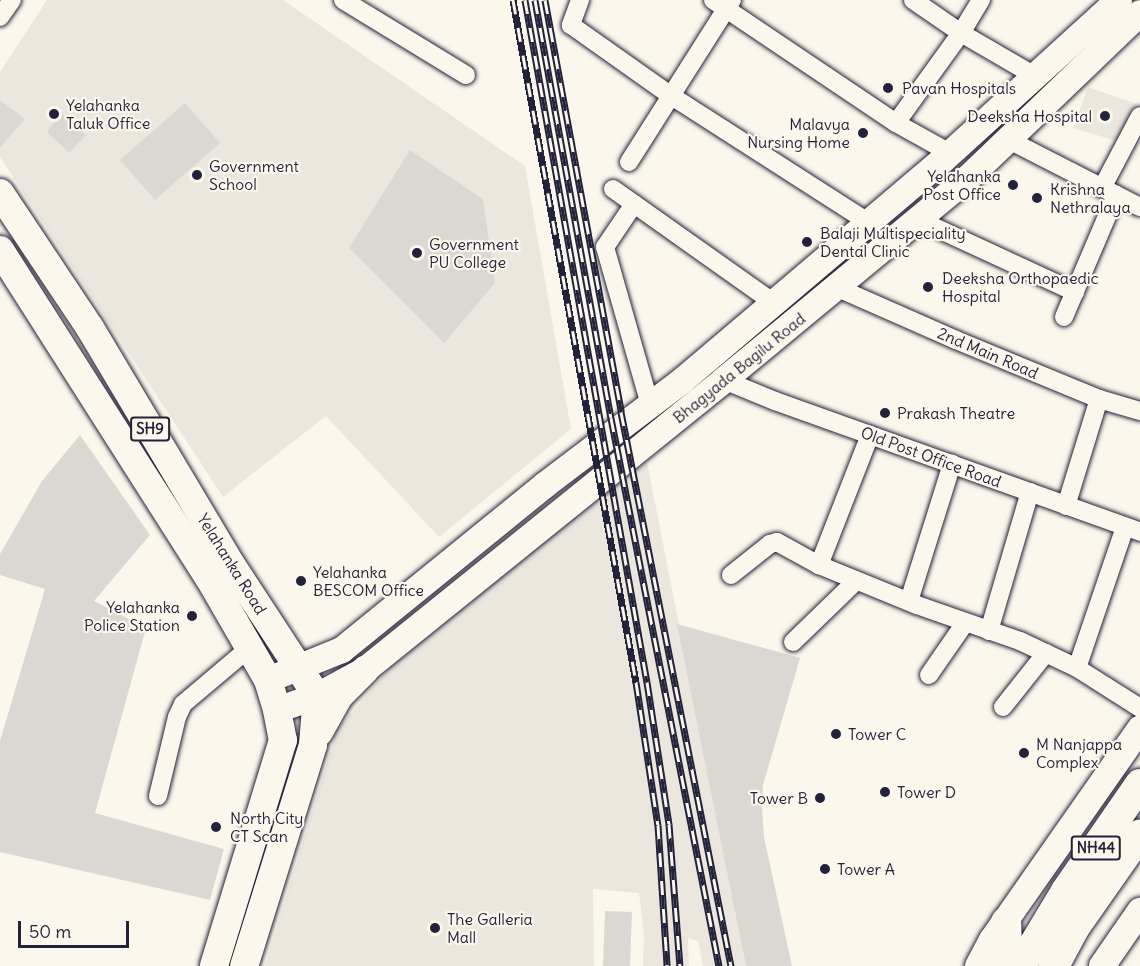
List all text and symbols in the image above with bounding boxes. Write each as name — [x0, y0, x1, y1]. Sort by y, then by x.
place label: Pavan Hospitals — [902, 78, 1016, 98]
marker: Pavan Hospitals — [879, 79, 897, 97]
place label: Yelahanka Taluk Office — [66, 95, 150, 133]
place label: Deeksha Hospital — [967, 106, 1092, 126]
marker: Yelahanka Taluk Office — [47, 107, 61, 121]
marker: Deeksha Hospital — [1096, 107, 1114, 125]
place label: Malavya Nursing Home — [747, 114, 850, 152]
marker: Malavya Nursing Home — [854, 124, 872, 142]
place label: Government School — [209, 156, 299, 194]
place label: Yelahanka Post Office — [923, 166, 1001, 204]
marker: Government School — [190, 168, 204, 182]
marker: Yelahanka Post Office — [1006, 178, 1020, 192]
place label: Krishna Nethralaya — [1050, 179, 1131, 217]
marker: Krishna Nethralaya — [1028, 189, 1046, 207]
place label: Balaji Multispeciality Dental Clinic — [820, 223, 966, 261]
marker: Balaji Multispeciality Dental Clinic — [798, 233, 816, 251]
place label: Government PU College — [429, 234, 519, 272]
marker: Government PU College — [410, 246, 424, 260]
place label: Deeksha Orthopaedic Hospital — [942, 268, 1099, 306]
marker: Deeksha Orthopaedic Hospital — [919, 278, 937, 296]
street label: Bhagyada Bagilu Road — [669, 309, 809, 427]
street label: 2nd Main Road — [935, 323, 1041, 383]
place label: Prakash Theatre — [897, 403, 1015, 423]
marker: Prakash Theatre — [878, 406, 892, 420]
road number: SH9 — [129, 417, 171, 441]
street label: Old Post Office Road — [858, 423, 1004, 491]
street label: Yelahanka Road — [193, 510, 271, 618]
place label: Yelahanka BESCOM Office — [313, 562, 424, 600]
marker: Yelahanka BESCOM Office — [294, 574, 308, 588]
place label: Yelahanka Police Station — [84, 597, 180, 635]
marker: Yelahanka Police Station — [185, 609, 199, 623]
place label: Tower C — [848, 724, 906, 744]
marker: Tower C — [829, 727, 843, 741]
place label: M Nanjappa Complex — [1036, 734, 1122, 772]
marker: M Nanjappa Complex — [1017, 746, 1031, 760]
place label: Tower D — [897, 782, 956, 802]
marker: Tower D — [878, 785, 892, 799]
place label: Tower B — [750, 788, 808, 808]
marker: Tower B — [813, 791, 827, 805]
place label: North City CT Scan — [230, 808, 303, 846]
marker: North City CT Scan — [207, 818, 225, 836]
road number: NH44 — [1070, 836, 1122, 860]
place label: Tower A — [837, 859, 895, 879]
marker: Tower A — [818, 862, 832, 876]
scale bar — [21, 909, 132, 947]
place label: The Galleria Mall — [447, 909, 533, 947]
text: 50 m — [29, 920, 71, 943]
marker: The Galleria Mall — [428, 921, 442, 935]

